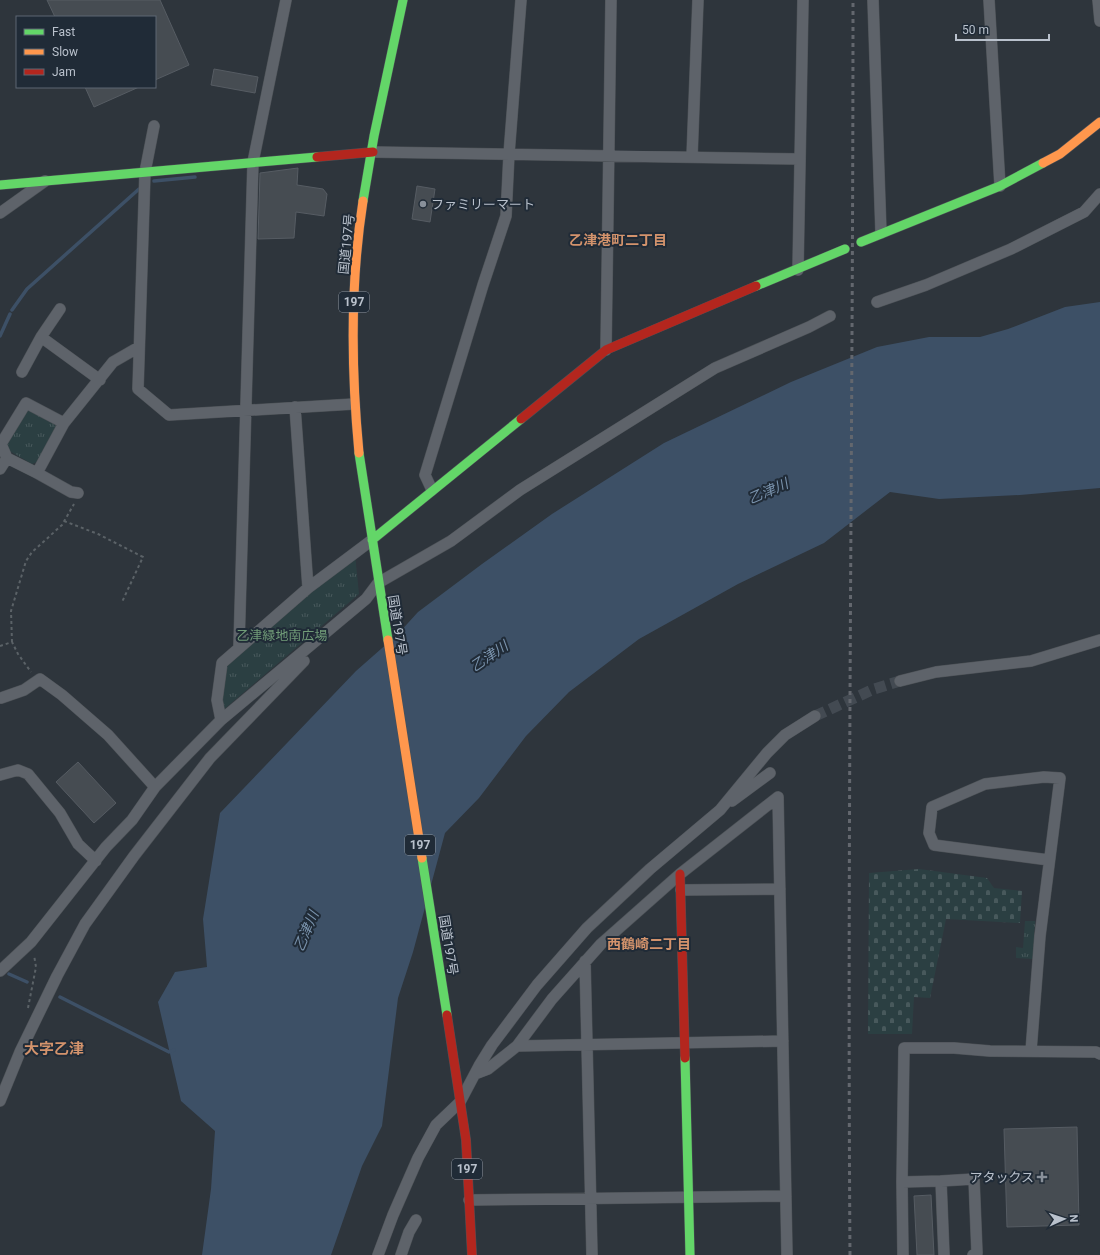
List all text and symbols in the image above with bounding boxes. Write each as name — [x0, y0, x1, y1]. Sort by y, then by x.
legend — [16, 16, 156, 88]
scale bar — [956, 16, 1049, 42]
text: 50 m — [962, 23, 989, 37]
text: Fast — [52, 25, 75, 39]
text: Slow — [52, 45, 78, 59]
text: Jam — [52, 65, 76, 79]
place label: ファミリーマート — [431, 197, 535, 212]
marker: ファミリーマート — [418, 199, 428, 209]
street label: 国道197号 — [336, 213, 357, 275]
district label: 乙津港町二丁目 — [569, 232, 667, 248]
road number: 197 — [339, 292, 369, 312]
water label: 乙津川 — [746, 474, 792, 507]
street label: 国道197号 — [385, 594, 410, 656]
park label: 乙津緑地南広場 — [236, 628, 328, 643]
water label: 乙津川 — [467, 637, 513, 674]
road number: 197 — [405, 835, 435, 855]
water label: 乙津川 — [290, 907, 322, 953]
street label: 国道197号 — [436, 914, 461, 976]
district label: 西鶴崎二丁目 — [607, 936, 691, 952]
district label: 大字乙津 — [24, 1040, 84, 1058]
road number: 197 — [452, 1159, 482, 1179]
place label: アタックス — [969, 1170, 1034, 1185]
marker: アタックス — [1037, 1172, 1047, 1182]
north arrow — [1044, 1199, 1084, 1239]
text: N — [1067, 1214, 1080, 1223]

